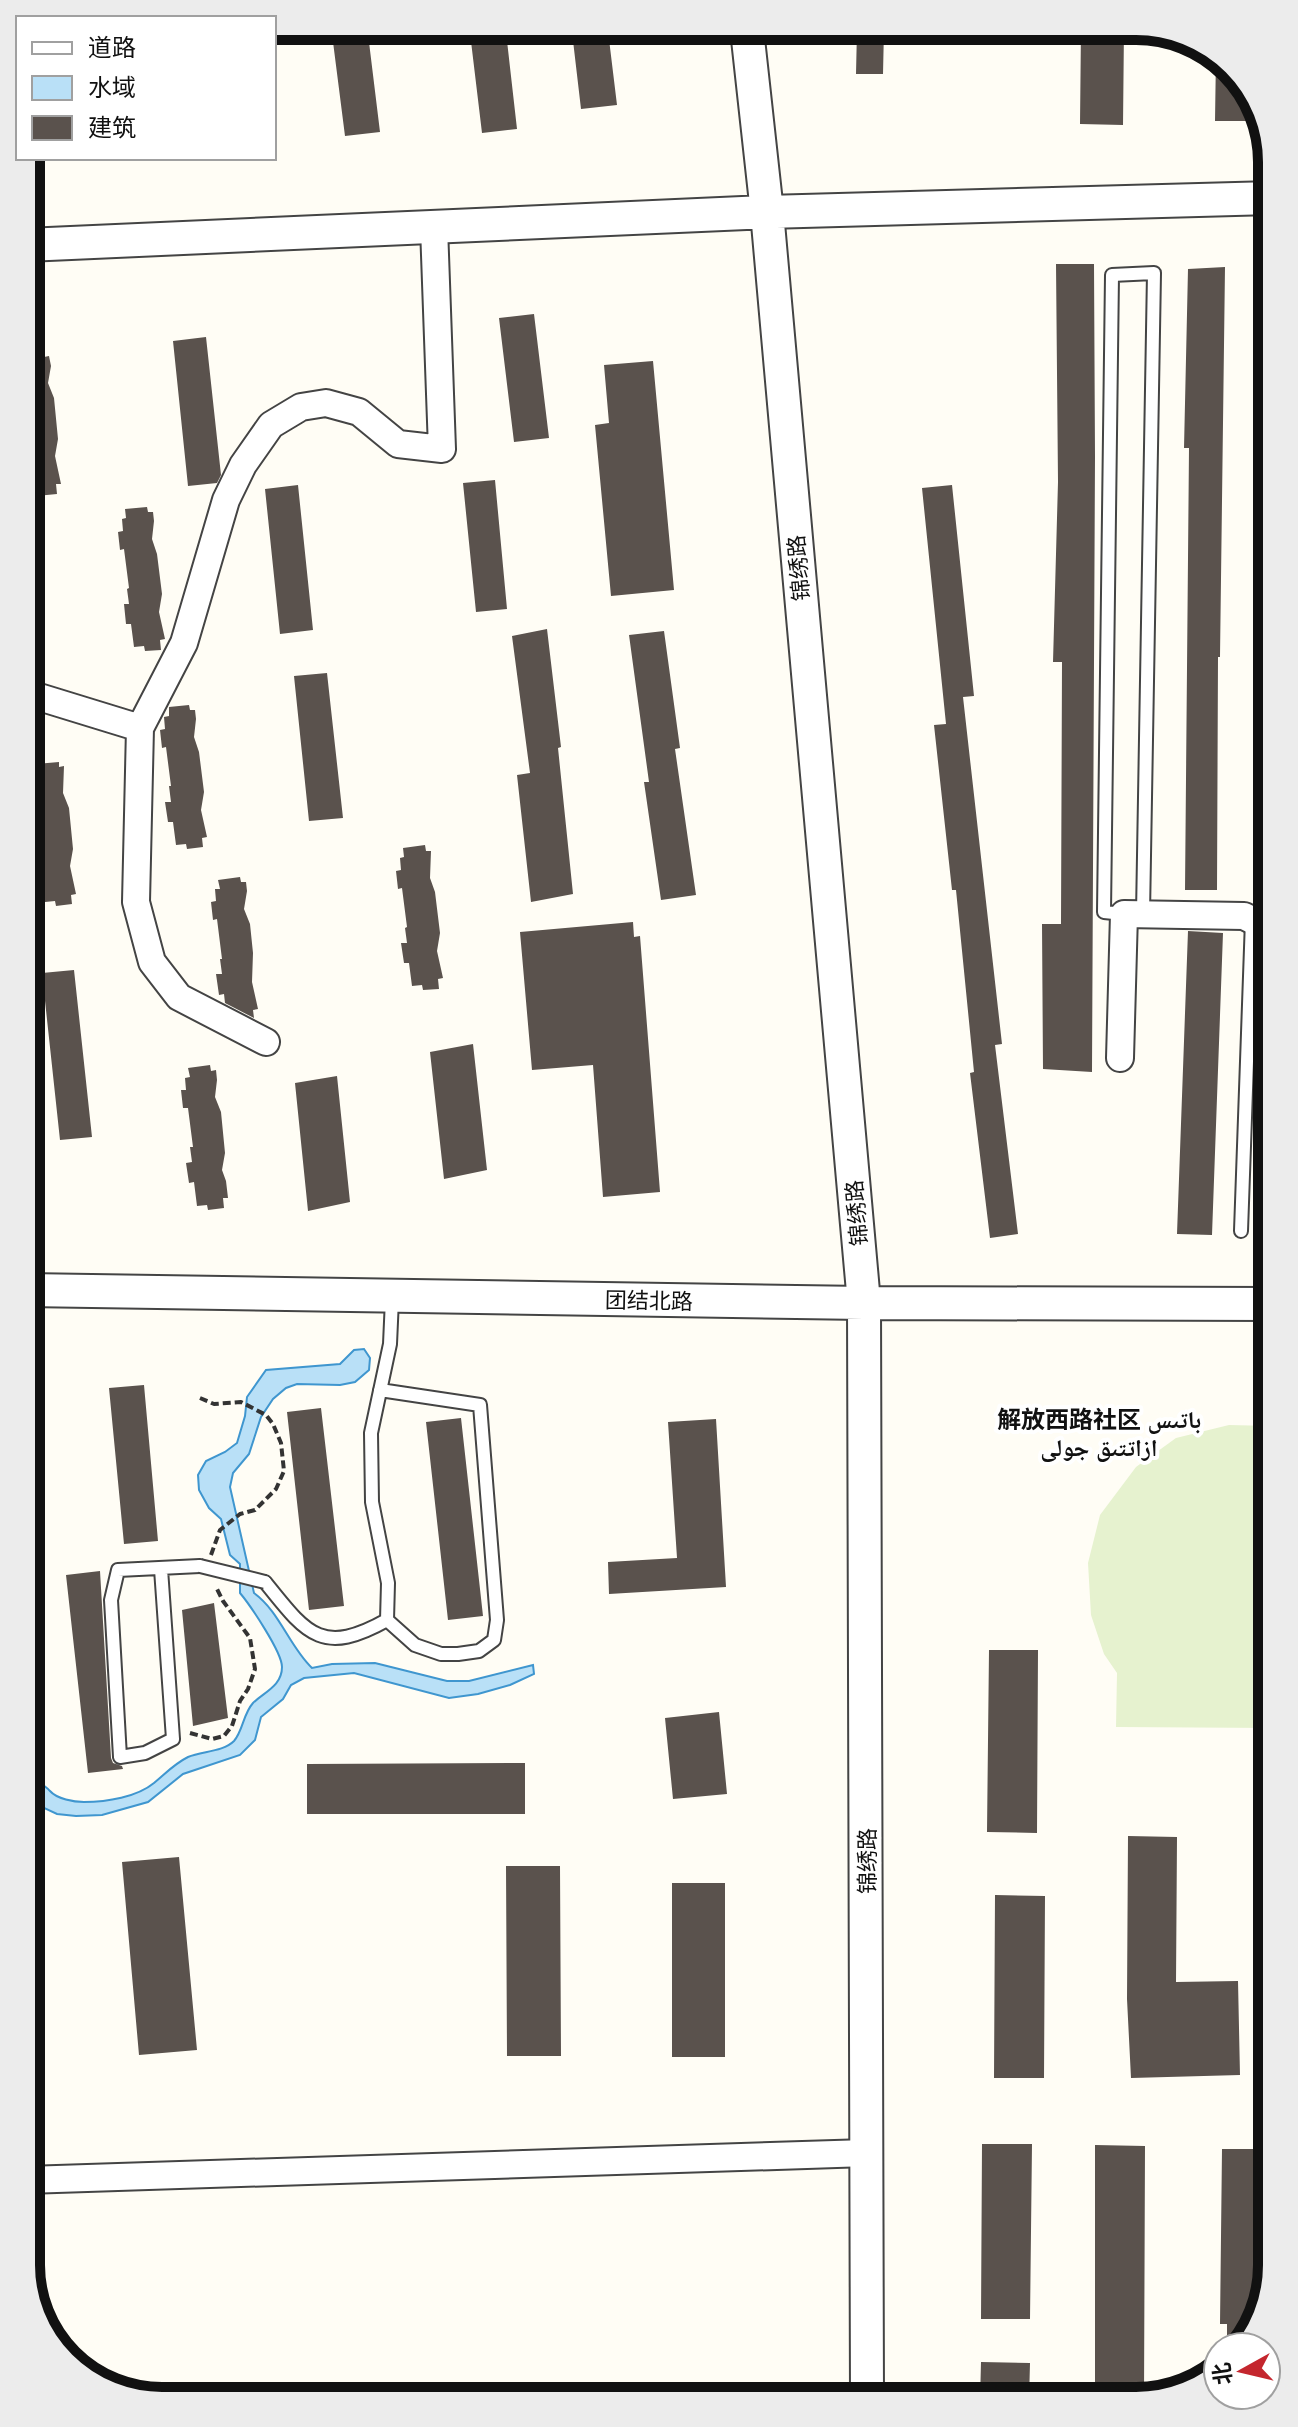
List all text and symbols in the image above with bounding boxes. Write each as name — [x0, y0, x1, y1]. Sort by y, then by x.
legend — [16, 16, 276, 160]
text: 道路 — [88, 31, 136, 63]
text: 水域 — [88, 71, 136, 103]
text: 建筑 — [88, 111, 136, 143]
street label: 锦绣路 — [781, 534, 815, 602]
street label: 锦绣路 — [839, 1179, 873, 1247]
street label: 团结北路 — [605, 1285, 693, 1315]
district label: 解放西路社区 باتىس ازاتتىق جولى — [997, 1403, 1201, 1463]
street label: 锦绣路 — [852, 1828, 881, 1894]
north arrow — [1202, 2331, 1282, 2411]
text: 北 — [1206, 2361, 1238, 2387]

